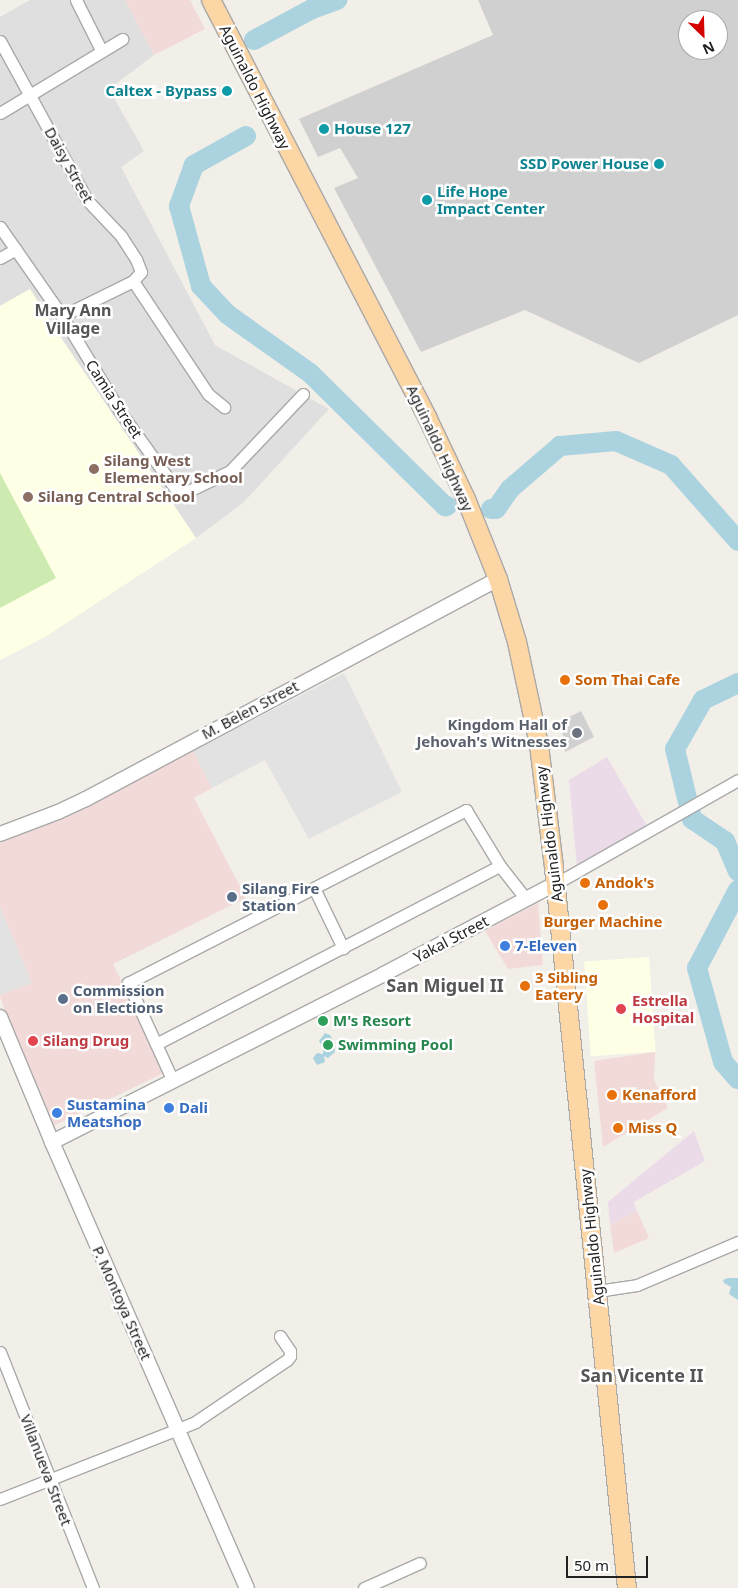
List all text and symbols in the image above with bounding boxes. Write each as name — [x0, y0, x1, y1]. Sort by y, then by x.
north arrow — [678, 10, 728, 60]
street label: Aguinaldo Highway — [216, 22, 294, 152]
text: N — [700, 37, 718, 59]
place label: Caltex - Bypass — [105, 82, 217, 100]
marker: Caltex - Bypass — [221, 85, 233, 97]
place label: House 127 — [334, 120, 411, 138]
marker: House 127 — [318, 123, 330, 135]
street label: Daisy Street — [41, 124, 97, 206]
place label: SSD Power House — [520, 155, 649, 173]
marker: SSD Power House — [653, 158, 665, 170]
place label: Life Hope Impact Center — [437, 182, 545, 217]
marker: Life Hope Impact Center — [421, 194, 433, 206]
district label: Mary Ann Village — [35, 300, 111, 338]
street label: Camia Street — [82, 356, 146, 442]
street label: Aguinaldo Highway — [403, 382, 477, 514]
place label: Silang West Elementary School — [104, 451, 243, 486]
marker: Silang West Elementary School — [88, 463, 100, 475]
place label: Silang Central School — [38, 488, 195, 506]
marker: Silang Central School — [22, 491, 34, 503]
place label: Som Thai Cafe — [575, 671, 680, 689]
marker: Som Thai Cafe — [559, 674, 571, 686]
street label: M. Belen Street — [198, 677, 302, 743]
place label: Kingdom Hall of Jehovah's Witnesses — [416, 715, 567, 750]
marker: Kingdom Hall of Jehovah's Witnesses — [571, 727, 583, 739]
street label: Aguinaldo Highway — [532, 765, 566, 903]
place label: Andok's — [595, 874, 654, 892]
marker: Andok's — [579, 877, 591, 889]
place label: Silang Fire Station — [242, 879, 319, 914]
marker: Silang Fire Station — [226, 891, 238, 903]
marker: Burger Machine — [597, 899, 609, 911]
street label: Yakal Street — [410, 912, 492, 966]
place label: Burger Machine — [543, 913, 663, 931]
place label: 7-Eleven — [515, 937, 577, 955]
marker: 7-Eleven — [499, 940, 511, 952]
place label: 3 Sibling Eatery — [535, 968, 598, 1003]
district label: San Miguel II — [386, 974, 504, 996]
marker: 3 Sibling Eatery — [519, 980, 531, 992]
place label: Commission on Elections — [73, 981, 164, 1016]
place label: Estrella Hospital — [632, 991, 694, 1026]
marker: Commission on Elections — [57, 993, 69, 1005]
marker: Estrella Hospital — [614, 1002, 628, 1016]
place label: M's Resort — [333, 1012, 411, 1030]
marker: M's Resort — [317, 1015, 329, 1027]
place label: Silang Drug — [43, 1032, 129, 1050]
marker: Silang Drug — [27, 1035, 39, 1047]
place label: Swimming Pool — [338, 1036, 453, 1054]
marker: Swimming Pool — [322, 1039, 334, 1051]
place label: Kenafford — [622, 1086, 696, 1104]
marker: Kenafford — [606, 1089, 618, 1101]
place label: Sustamina Meatshop — [67, 1095, 146, 1130]
place label: Dali — [179, 1099, 208, 1117]
marker: Dali — [163, 1102, 175, 1114]
marker: Sustamina Meatshop — [51, 1107, 63, 1119]
place label: Miss Q — [628, 1119, 677, 1137]
marker: Miss Q — [612, 1122, 624, 1134]
street label: Aguinaldo Highway — [576, 1168, 608, 1306]
street label: P. Montoya Street — [89, 1243, 155, 1363]
district label: San Vicente II — [580, 1364, 704, 1386]
street label: Villanueva Street — [17, 1412, 75, 1528]
scale bar — [568, 1546, 650, 1578]
text: 50 m — [574, 1555, 609, 1575]

